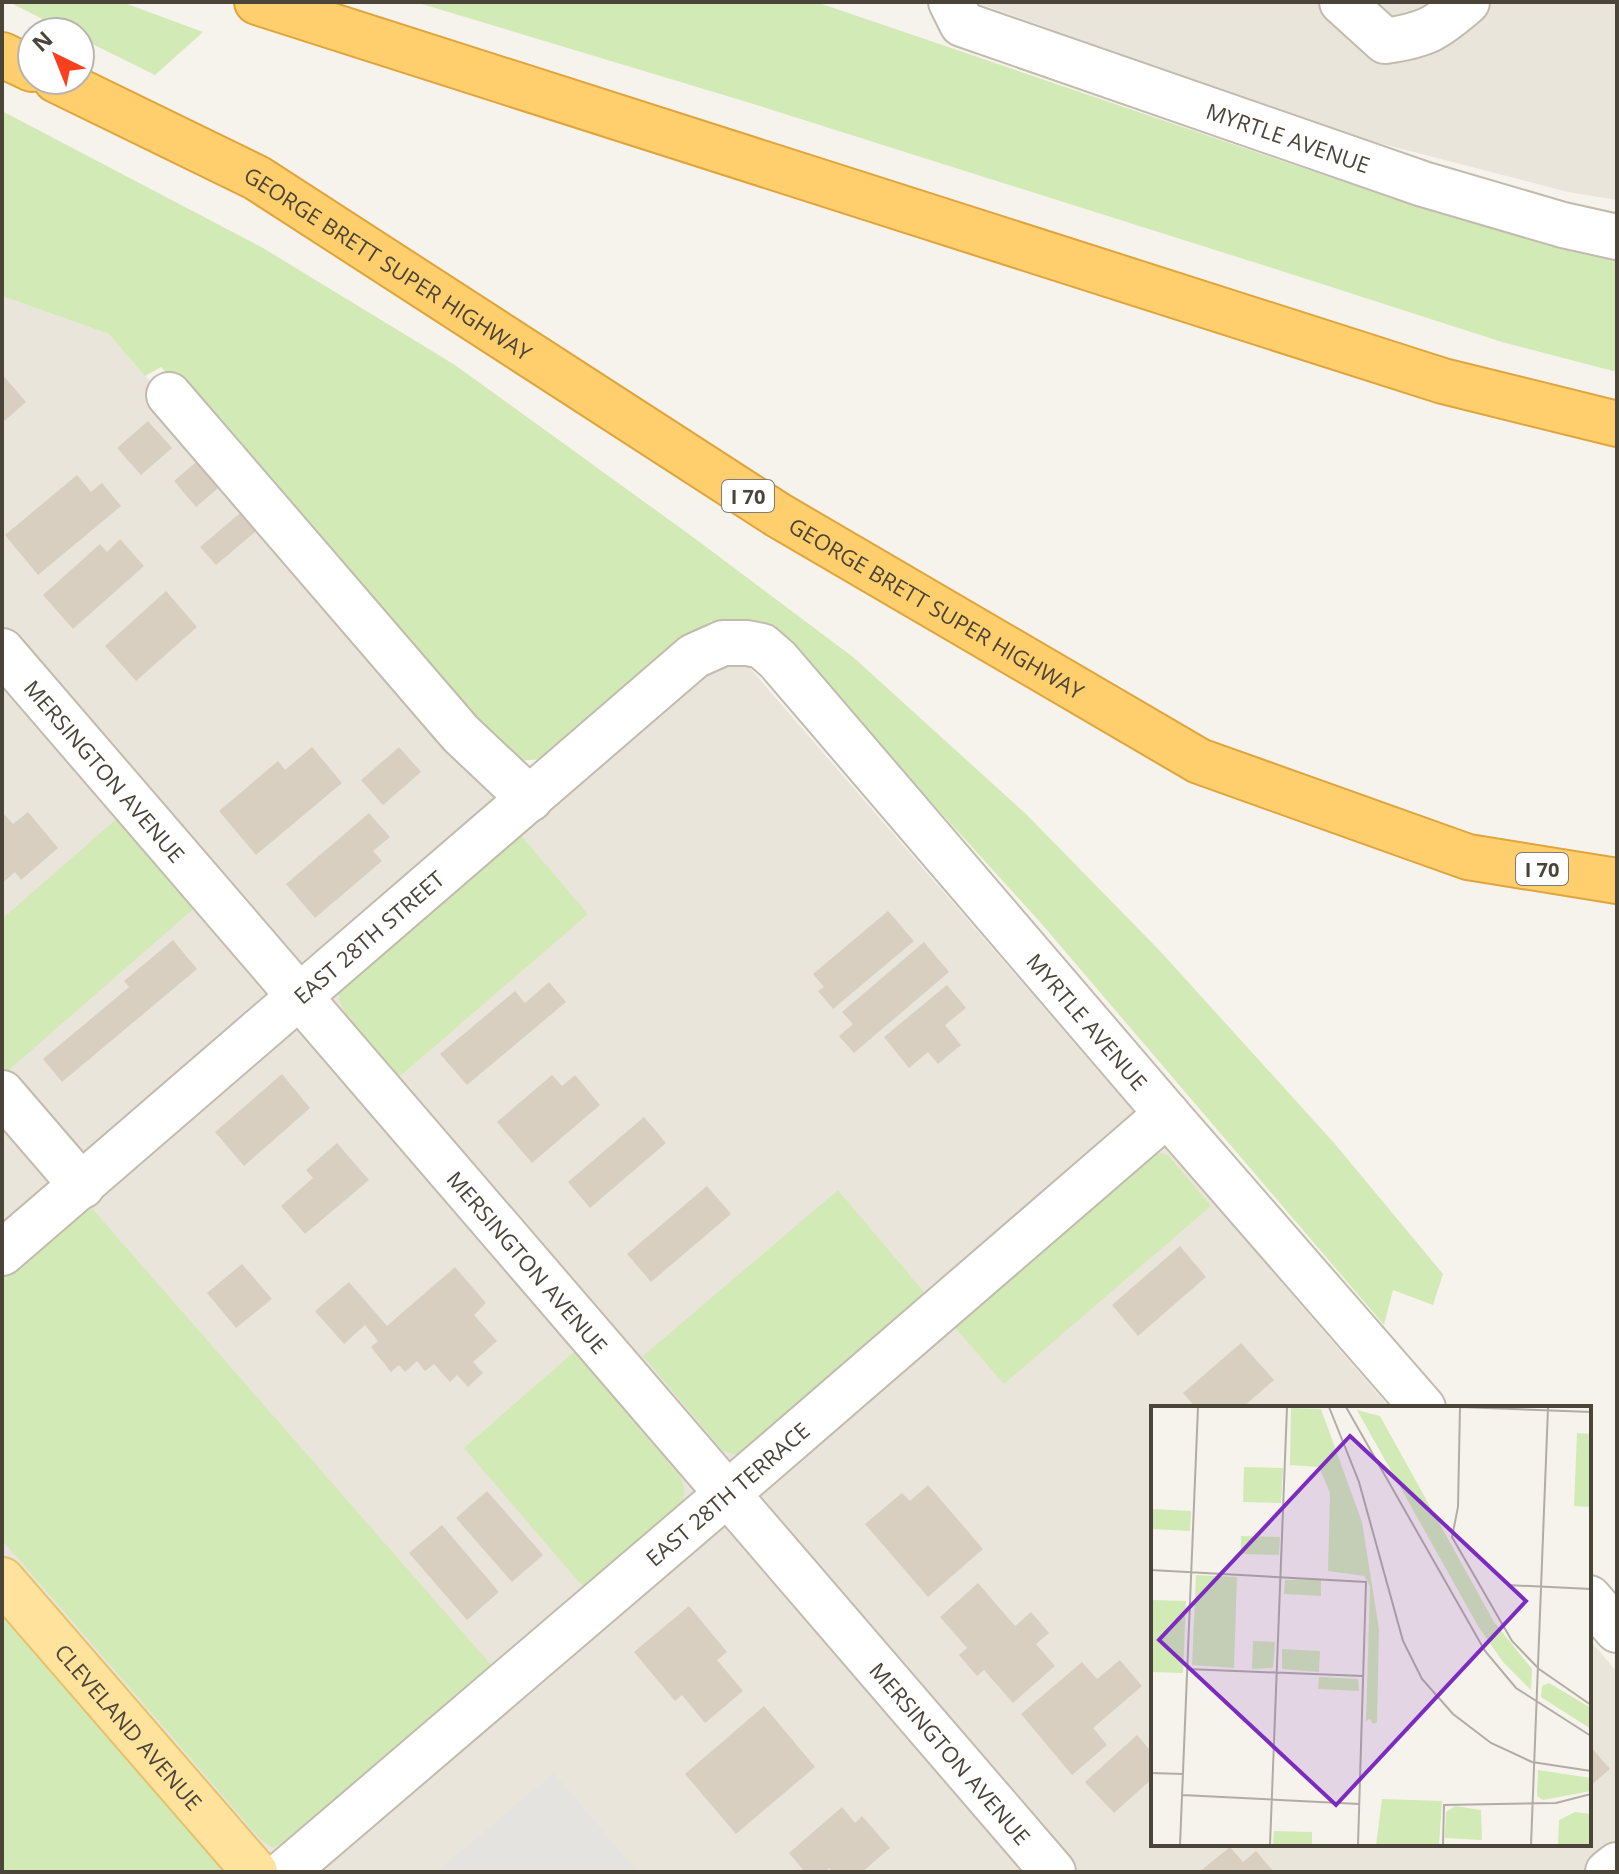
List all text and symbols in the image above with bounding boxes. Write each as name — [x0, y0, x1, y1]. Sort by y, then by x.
north arrow — [16, 16, 96, 96]
text: N — [25, 24, 58, 58]
street label: MYRTLE AVENUE — [1202, 95, 1374, 180]
street label: GEORGE BRETT SUPER HIGHWAY — [240, 159, 539, 367]
road number: I 70 — [722, 480, 774, 512]
street label: GEORGE BRETT SUPER HIGHWAY — [784, 510, 1090, 706]
street label: MERSINGTON AVENUE — [18, 673, 192, 868]
road number: I 70 — [1516, 853, 1568, 885]
street label: EAST 28TH STREET — [287, 864, 450, 1010]
street label: MYRTLE AVENUE — [1020, 946, 1155, 1096]
street label: MERSINGTON AVENUE — [441, 1164, 615, 1360]
inset map — [1151, 1406, 1591, 1846]
street label: EAST 28TH TERRACE — [639, 1415, 815, 1572]
street label: CLEVELAND AVENUE — [49, 1637, 209, 1816]
street label: MERSINGTON AVENUE — [863, 1655, 1038, 1851]

